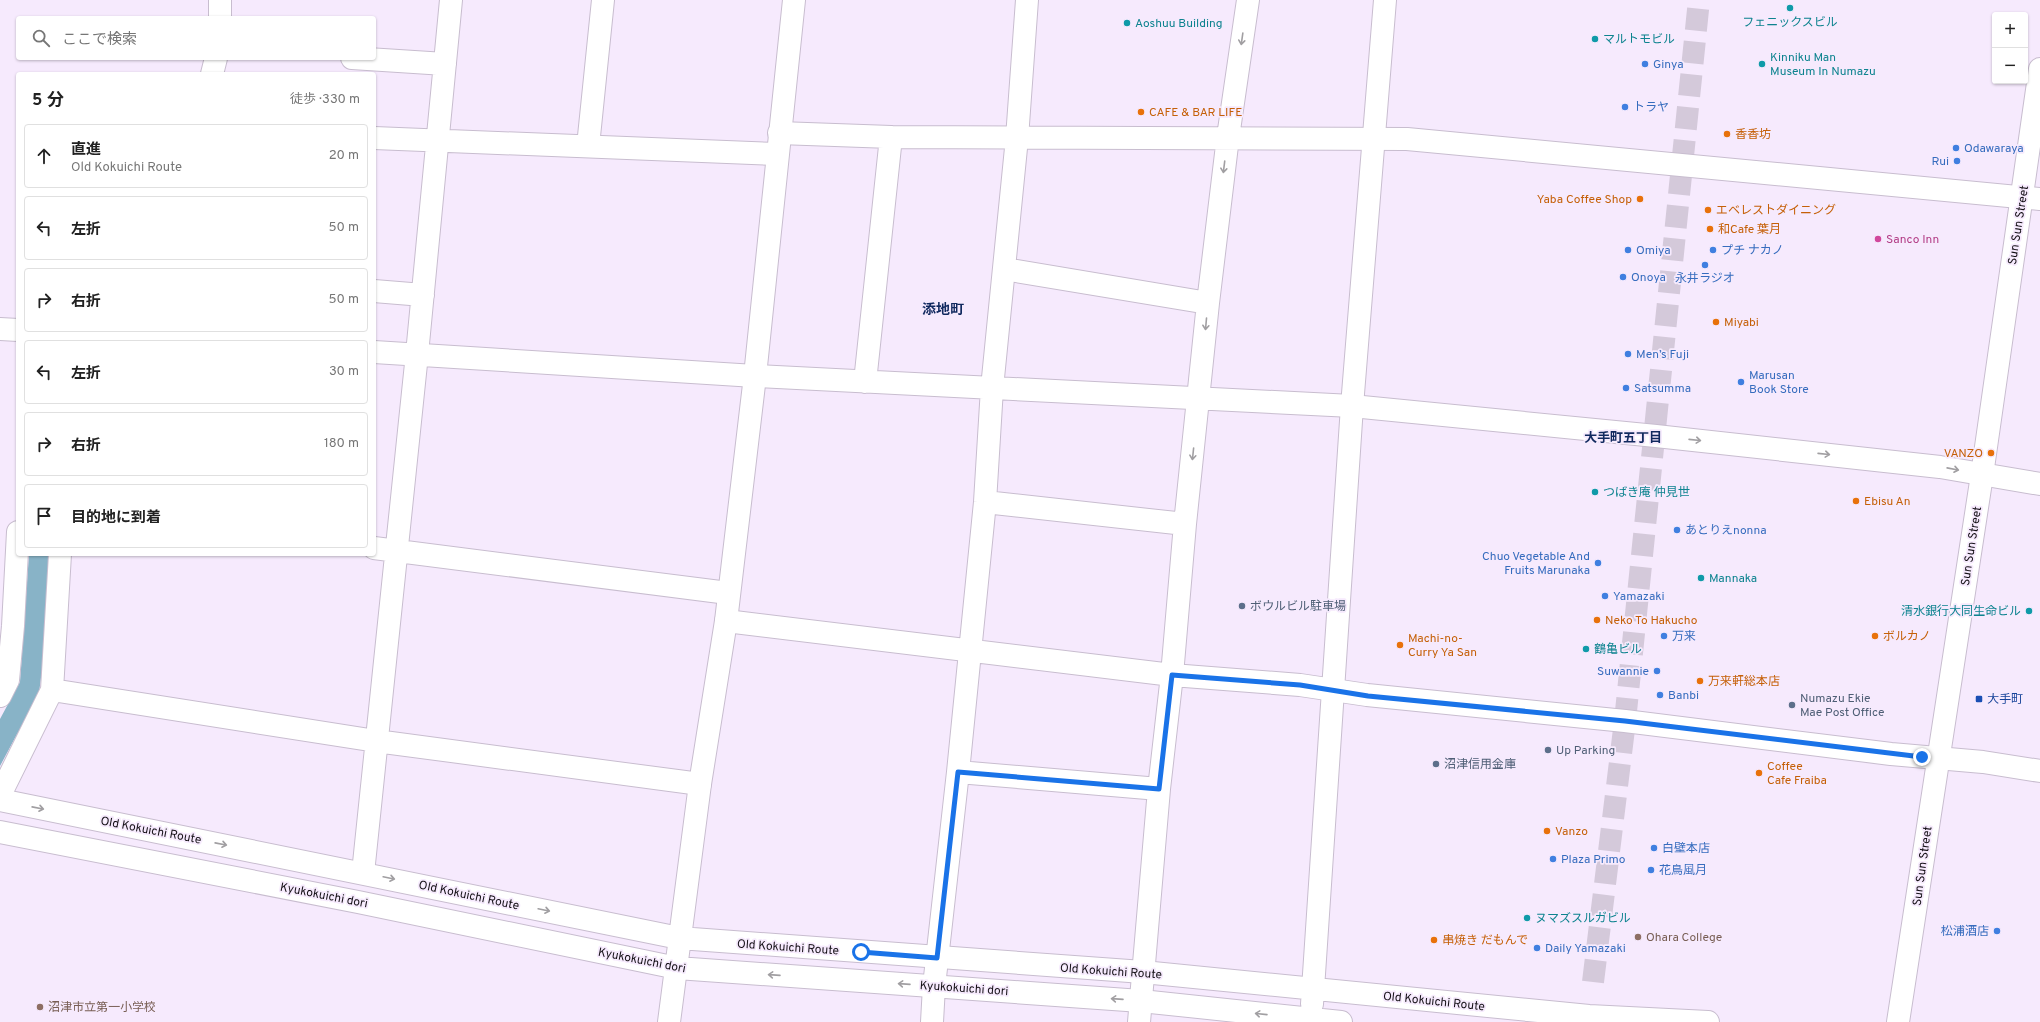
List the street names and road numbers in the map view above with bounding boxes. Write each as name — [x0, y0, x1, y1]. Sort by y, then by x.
street label: Sun Sun Street — [2005, 184, 2033, 266]
street label: Sun Sun Street — [1958, 505, 1986, 587]
street label: Old Kokuichi Route — [99, 813, 203, 849]
street label: Sun Sun Street — [1909, 825, 1936, 907]
street label: Old Kokuichi Route — [417, 878, 521, 914]
street label: Kyukokuichi dori — [279, 880, 369, 912]
street label: Old Kokuichi Route — [736, 936, 840, 960]
street label: Kyukokuichi dori — [597, 945, 687, 977]
street label: Old Kokuichi Route — [1059, 960, 1163, 984]
street label: Kyukokuichi dori — [919, 978, 1009, 1000]
street label: Old Kokuichi Route — [1382, 989, 1486, 1015]

